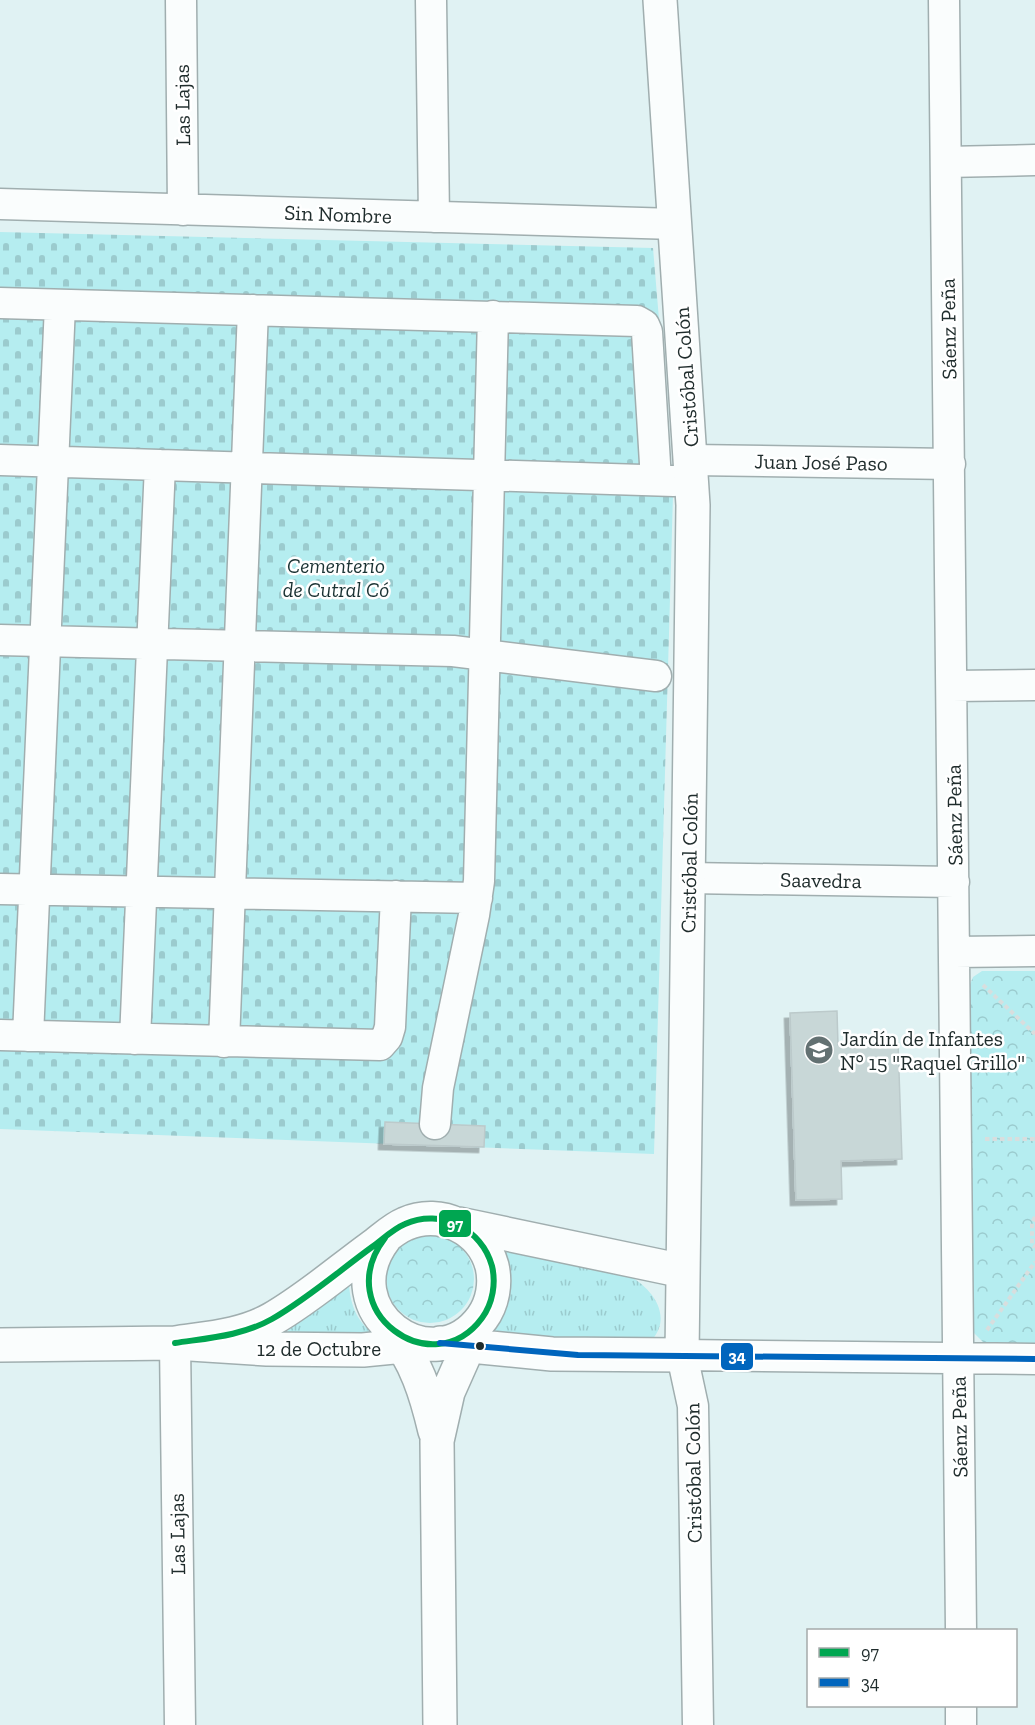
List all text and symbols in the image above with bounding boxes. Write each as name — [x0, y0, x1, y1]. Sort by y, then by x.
street label: Las Lajas — [169, 64, 196, 146]
street label: Sin Nombre — [284, 200, 392, 228]
street label: Sáenz Peña — [935, 278, 961, 380]
street label: Cristóbal Colón — [669, 306, 703, 448]
street label: Juan José Paso — [754, 448, 888, 476]
park label: Cementerio de Cutral Có — [283, 553, 389, 602]
street label: Sáenz Peña — [941, 764, 967, 866]
street label: Cristóbal Colón — [675, 793, 703, 933]
street label: Saavedra — [780, 867, 862, 893]
place label: Jardín de Infantes N° 15 "Raquel Grillo" — [840, 1026, 1025, 1075]
school or university icon: Jardín de Infantes N° 15 "Raquel Grillo" — [803, 1034, 835, 1066]
line badge: 97 — [438, 1209, 472, 1238]
text: 97 — [447, 1215, 463, 1234]
street label: 12 de Octubre — [257, 1336, 381, 1361]
unlabelled marker — [474, 1340, 486, 1352]
line badge: 34 — [720, 1342, 754, 1371]
text: 34 — [728, 1347, 746, 1366]
street label: Sáenz Peña — [946, 1376, 972, 1478]
street label: Cristóbal Colón — [679, 1403, 707, 1543]
street label: Las Lajas — [164, 1493, 191, 1575]
legend — [807, 1629, 1017, 1707]
text: 97 — [861, 1642, 880, 1664]
text: 34 — [861, 1672, 880, 1694]

